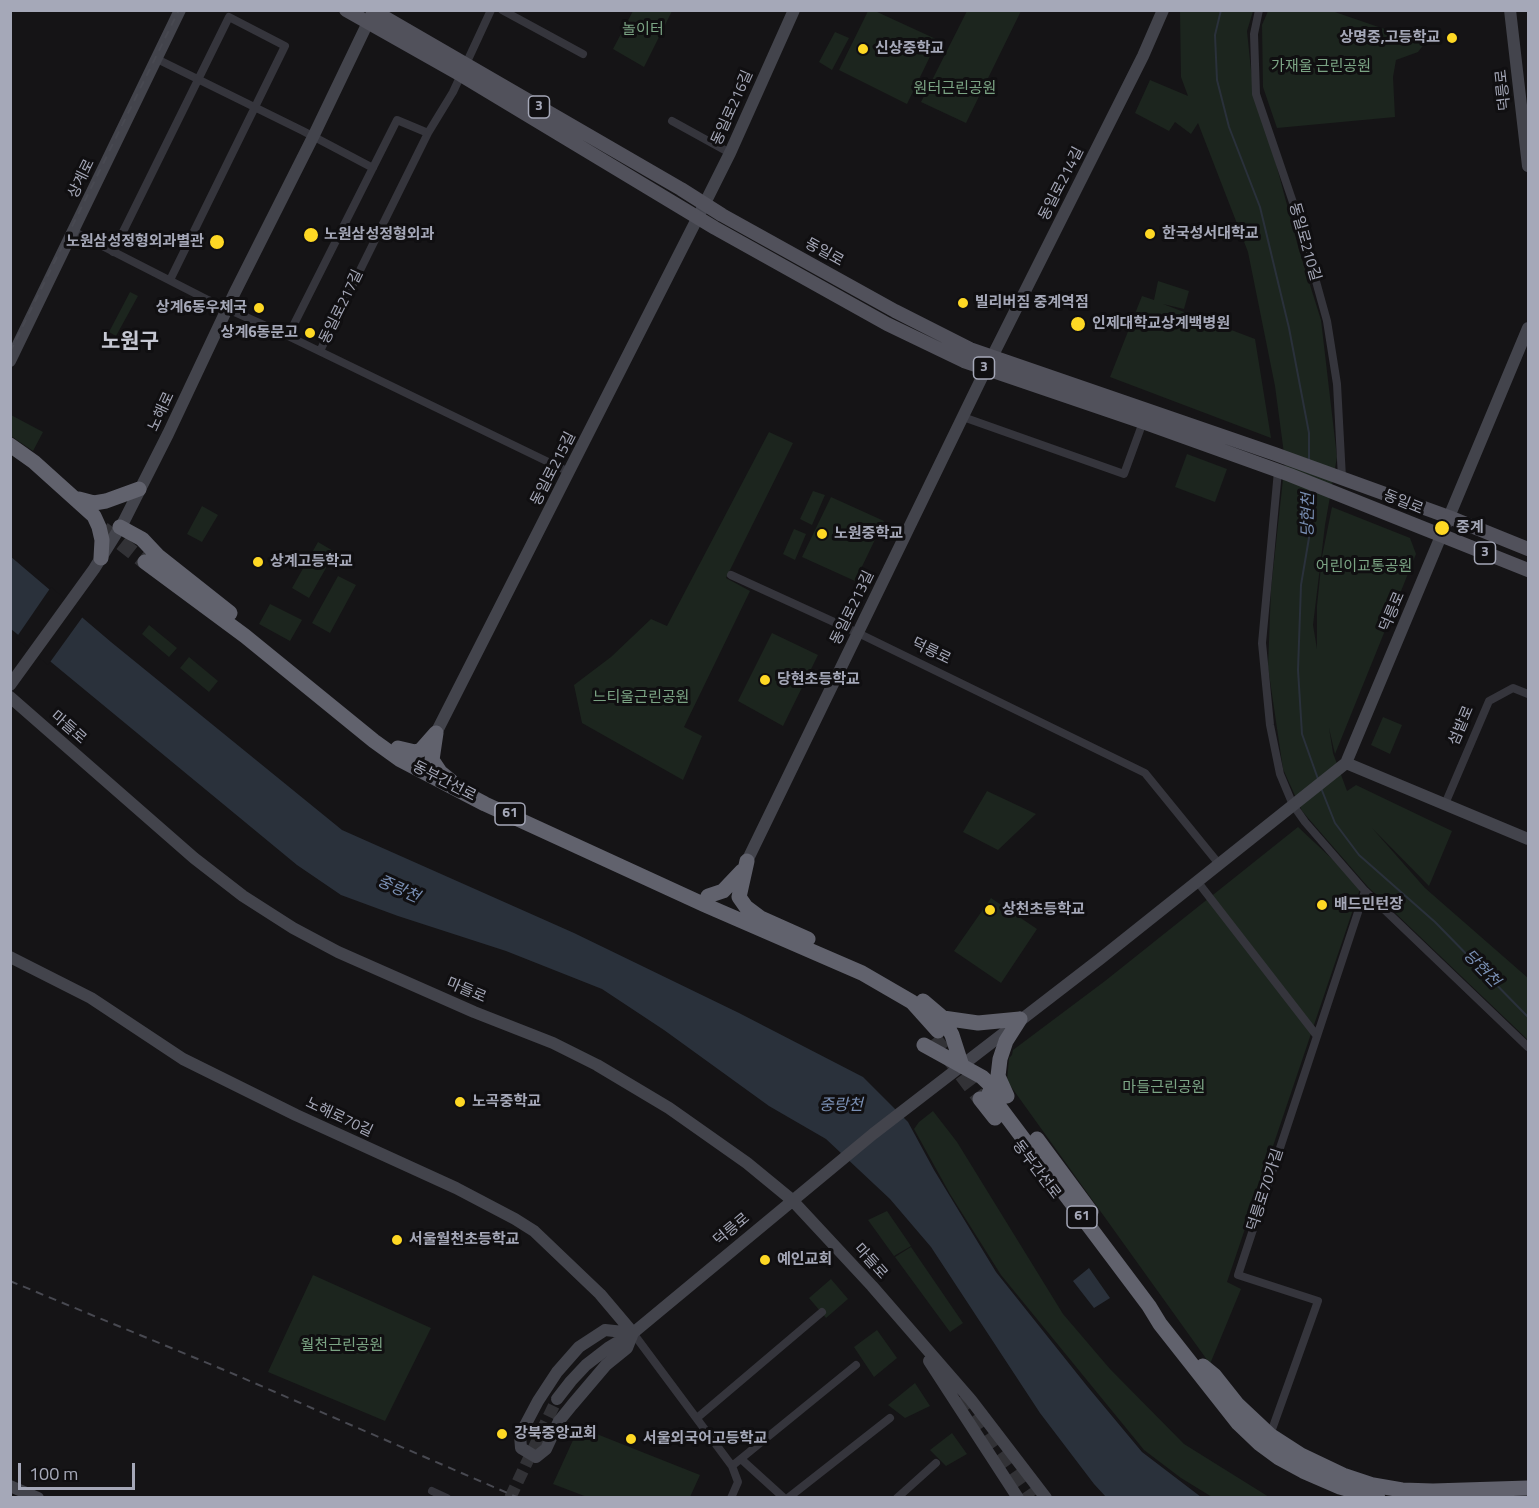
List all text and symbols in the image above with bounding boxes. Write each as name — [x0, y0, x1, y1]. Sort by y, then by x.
park label: 놀이터 — [622, 21, 664, 39]
place label: 상명중,고등학교 — [1339, 29, 1440, 47]
marker: 상명중,고등학교 — [1445, 31, 1459, 45]
place label: 신상중학교 — [875, 40, 944, 58]
marker: 신상중학교 — [856, 42, 870, 56]
park label: 가재울 근린공원 — [1271, 58, 1371, 76]
street label: 동일로216길 — [708, 68, 758, 148]
street label: 덕릉로 — [1493, 68, 1515, 112]
park label: 원터근린공원 — [914, 80, 996, 98]
road number: 3 — [528, 96, 550, 118]
street label: 동일로214길 — [1036, 144, 1088, 224]
street label: 상계로 — [65, 156, 99, 202]
street label: 동일로210길 — [1284, 201, 1324, 283]
place label: 한국성서대학교 — [1162, 225, 1259, 243]
marker: 노원삼성정형외과 — [302, 226, 320, 244]
place label: 노원삼성정형외과 — [324, 226, 434, 244]
marker: 한국성서대학교 — [1143, 227, 1157, 241]
place label: 노원삼성정형외과별관 — [66, 233, 204, 251]
marker: 노원삼성정형외과별관 — [208, 233, 226, 251]
street label: 동일로 — [802, 235, 846, 271]
street label: 동일로217길 — [316, 267, 368, 347]
place label: 빌리버짐 중계역점 — [975, 294, 1089, 312]
marker: 빌리버짐 중계역점 — [956, 296, 970, 310]
place label: 상계6동우체국 — [156, 299, 247, 317]
marker: 상계6동우체국 — [252, 301, 266, 315]
marker: 인제대학교상계백병원 — [1069, 315, 1087, 333]
place label: 인제대학교상계백병원 — [1092, 315, 1230, 333]
place label: 상계6동문고 — [221, 324, 298, 342]
marker: 상계6동문고 — [303, 326, 317, 340]
district label: 노원구 — [101, 330, 159, 356]
road number: 3 — [974, 357, 994, 379]
street label: 노해로 — [145, 389, 179, 435]
street label: 동일로215길 — [528, 429, 580, 509]
street label: 동일로 — [1380, 487, 1426, 519]
water label: 당현천 — [1299, 493, 1319, 537]
marker: 중계 — [1433, 519, 1451, 537]
place label: 중계 — [1456, 519, 1484, 537]
place label: 노원중학교 — [834, 525, 903, 543]
marker: 노원중학교 — [815, 527, 829, 541]
road number: 3 — [1474, 542, 1496, 564]
place label: 상계고등학교 — [270, 553, 353, 571]
marker: 상계고등학교 — [251, 555, 265, 569]
park label: 어린이교통공원 — [1316, 558, 1412, 576]
street label: 동일로213길 — [827, 568, 879, 648]
street label: 덕릉로 — [1377, 589, 1409, 635]
street label: 덕릉로 — [908, 635, 954, 669]
place label: 당현초등학교 — [777, 671, 860, 689]
marker: 당현초등학교 — [758, 673, 772, 687]
park label: 느티울근린공원 — [593, 689, 689, 707]
street label: 섬밭로 — [1446, 703, 1478, 749]
street label: 마들로 — [46, 708, 90, 748]
street label: 동부간선로 — [409, 758, 479, 806]
road number: 61 — [495, 803, 525, 825]
water label: 중랑천 — [374, 872, 422, 908]
place label: 배드민턴장 — [1334, 896, 1403, 914]
marker: 배드민턴장 — [1315, 898, 1329, 912]
place label: 상천초등학교 — [1002, 901, 1085, 919]
marker: 상천초등학교 — [983, 903, 997, 917]
water label: 당현천 — [1459, 946, 1503, 992]
street label: 마들로 — [443, 975, 489, 1007]
park label: 마들근린공원 — [1123, 1079, 1205, 1097]
place label: 노곡중학교 — [472, 1093, 541, 1111]
street label: 노해로70길 — [303, 1095, 375, 1141]
marker: 노곡중학교 — [453, 1095, 467, 1109]
water label: 중랑천 — [819, 1096, 863, 1116]
street label: 동부간선로 — [1008, 1137, 1064, 1203]
street label: 덕릉로70가길 — [1244, 1146, 1288, 1234]
road number: 61 — [1067, 1206, 1097, 1228]
street label: 덕릉로 — [710, 1210, 754, 1250]
place label: 서울월천초등학교 — [409, 1231, 519, 1249]
marker: 서울월천초등학교 — [390, 1233, 404, 1247]
street label: 마들로 — [849, 1241, 891, 1283]
place label: 예인교회 — [777, 1251, 832, 1269]
marker: 예인교회 — [758, 1253, 772, 1267]
park label: 월천근린공원 — [301, 1337, 383, 1355]
place label: 강북중앙교회 — [514, 1425, 597, 1443]
marker: 강북중앙교회 — [495, 1427, 509, 1441]
place label: 서울외국어고등학교 — [643, 1430, 767, 1448]
marker: 서울외국어고등학교 — [624, 1432, 638, 1446]
scale bar — [21, 1451, 138, 1489]
text: 100 m — [29, 1460, 78, 1487]

